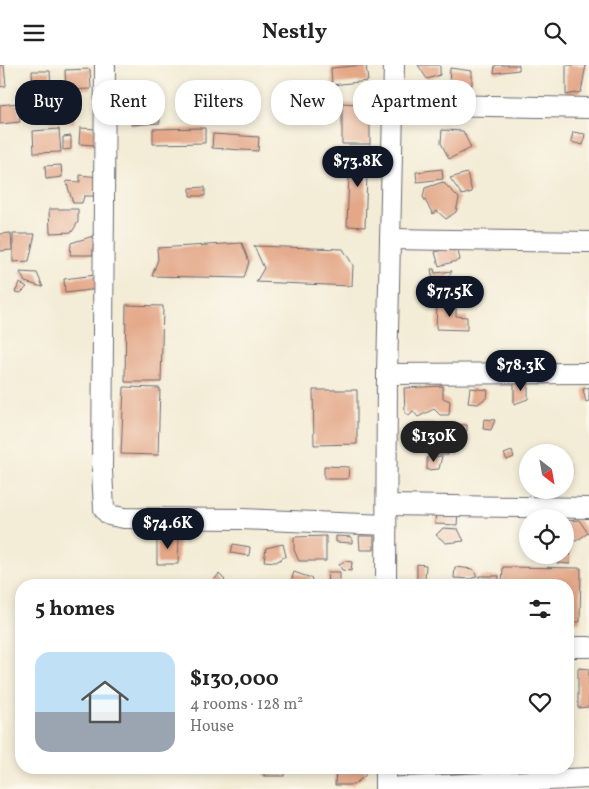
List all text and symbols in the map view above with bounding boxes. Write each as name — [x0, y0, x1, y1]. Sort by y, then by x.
text: Nestly — [262, 17, 327, 48]
icon: menu — [20, 19, 48, 47]
icon: search — [541, 19, 569, 47]
chip: Buy — [15, 80, 82, 125]
chip: Rent — [92, 80, 165, 125]
chip: Filters — [175, 80, 261, 125]
chip: New — [271, 80, 343, 125]
chip: Apartment — [353, 80, 476, 125]
pin: $73.8K — [317, 145, 399, 188]
text: $73.8K — [333, 151, 383, 173]
pin: $77.5K — [409, 275, 491, 318]
text: $77.5K — [427, 281, 473, 303]
pin: $78.3K — [480, 349, 562, 392]
text: $78.3K — [497, 355, 545, 377]
pin: $130K — [399, 421, 469, 463]
text: $130K — [412, 426, 456, 448]
north arrow — [519, 444, 574, 499]
map controls — [519, 444, 574, 564]
pin: $74.6K — [127, 507, 209, 550]
button: locate — [519, 509, 574, 564]
text: $74.6K — [143, 513, 193, 535]
text: 5 homes — [35, 595, 115, 624]
icon: filters — [526, 595, 554, 623]
text: $130,000 — [190, 665, 279, 694]
icon: home — [75, 672, 135, 732]
icon: heart — [526, 688, 554, 716]
text: 4 rooms · 128 m² — [190, 694, 303, 716]
text: House — [190, 716, 234, 738]

